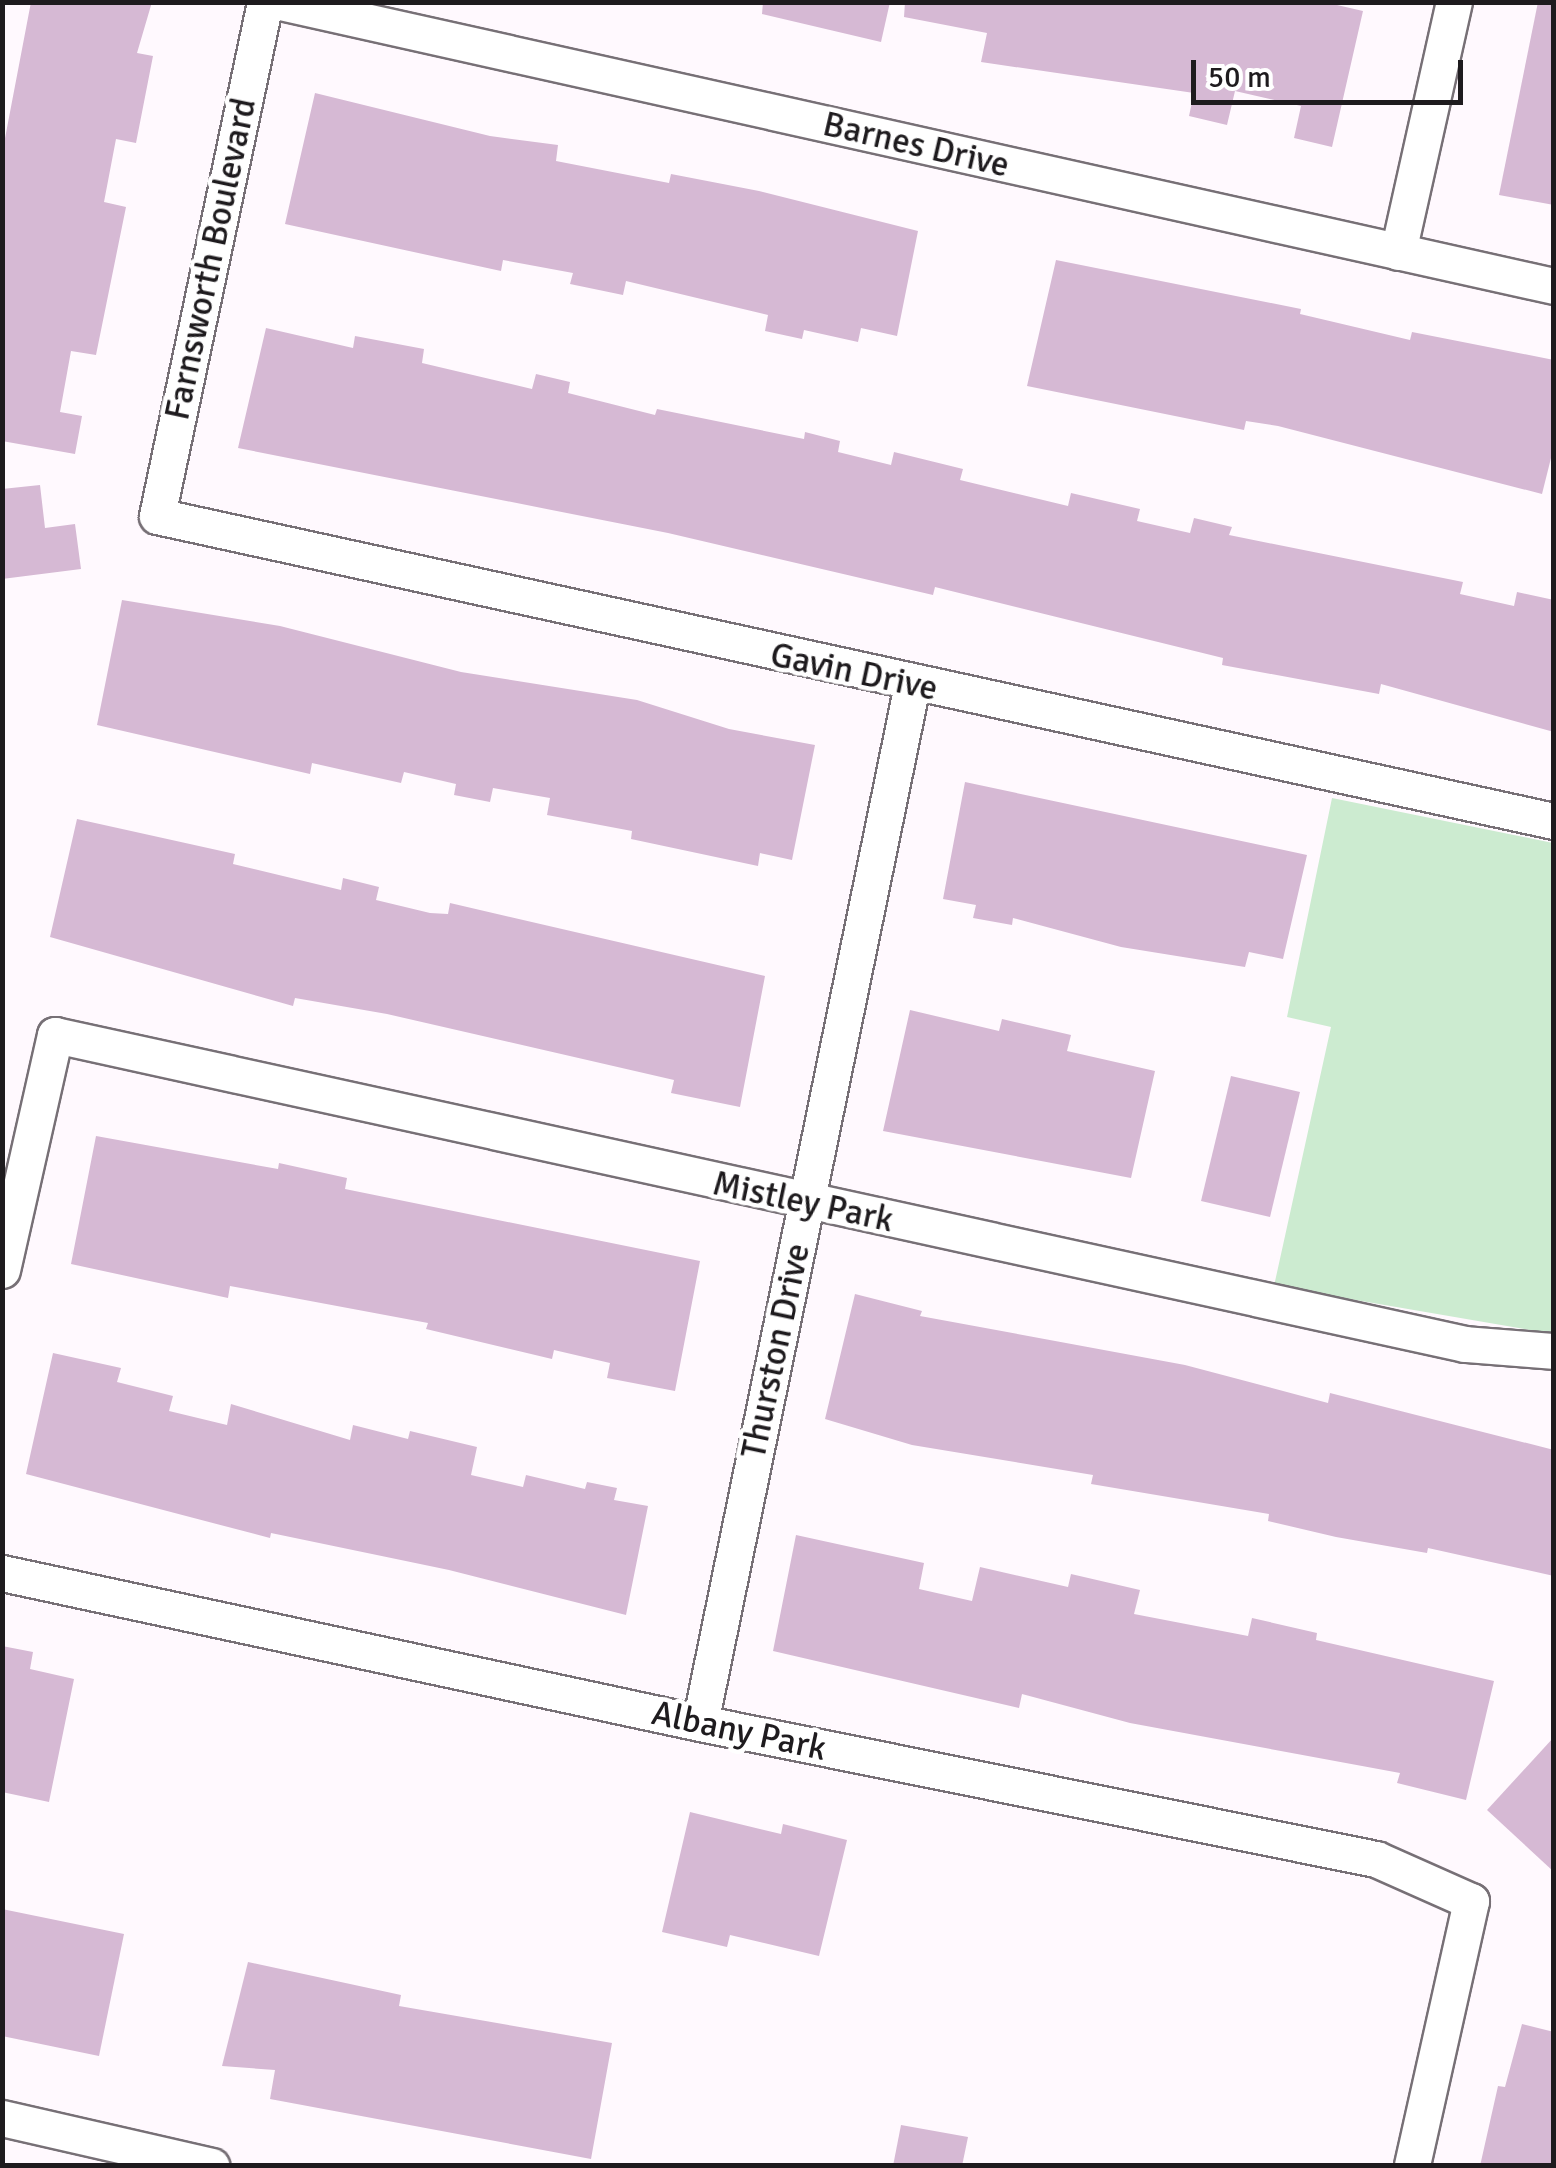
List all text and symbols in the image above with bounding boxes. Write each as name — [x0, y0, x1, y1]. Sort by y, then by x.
scale bar — [1196, 40, 1468, 102]
text: 50 m — [1208, 59, 1271, 96]
street label: Farnsworth Boulevard — [156, 94, 266, 424]
street label: Barnes Drive — [819, 103, 1013, 187]
street label: Gavin Drive — [767, 634, 941, 710]
street label: Mistley Park — [709, 1162, 897, 1242]
street label: Thurston Drive — [733, 1240, 819, 1462]
street label: Albany Park — [648, 1692, 830, 1770]

